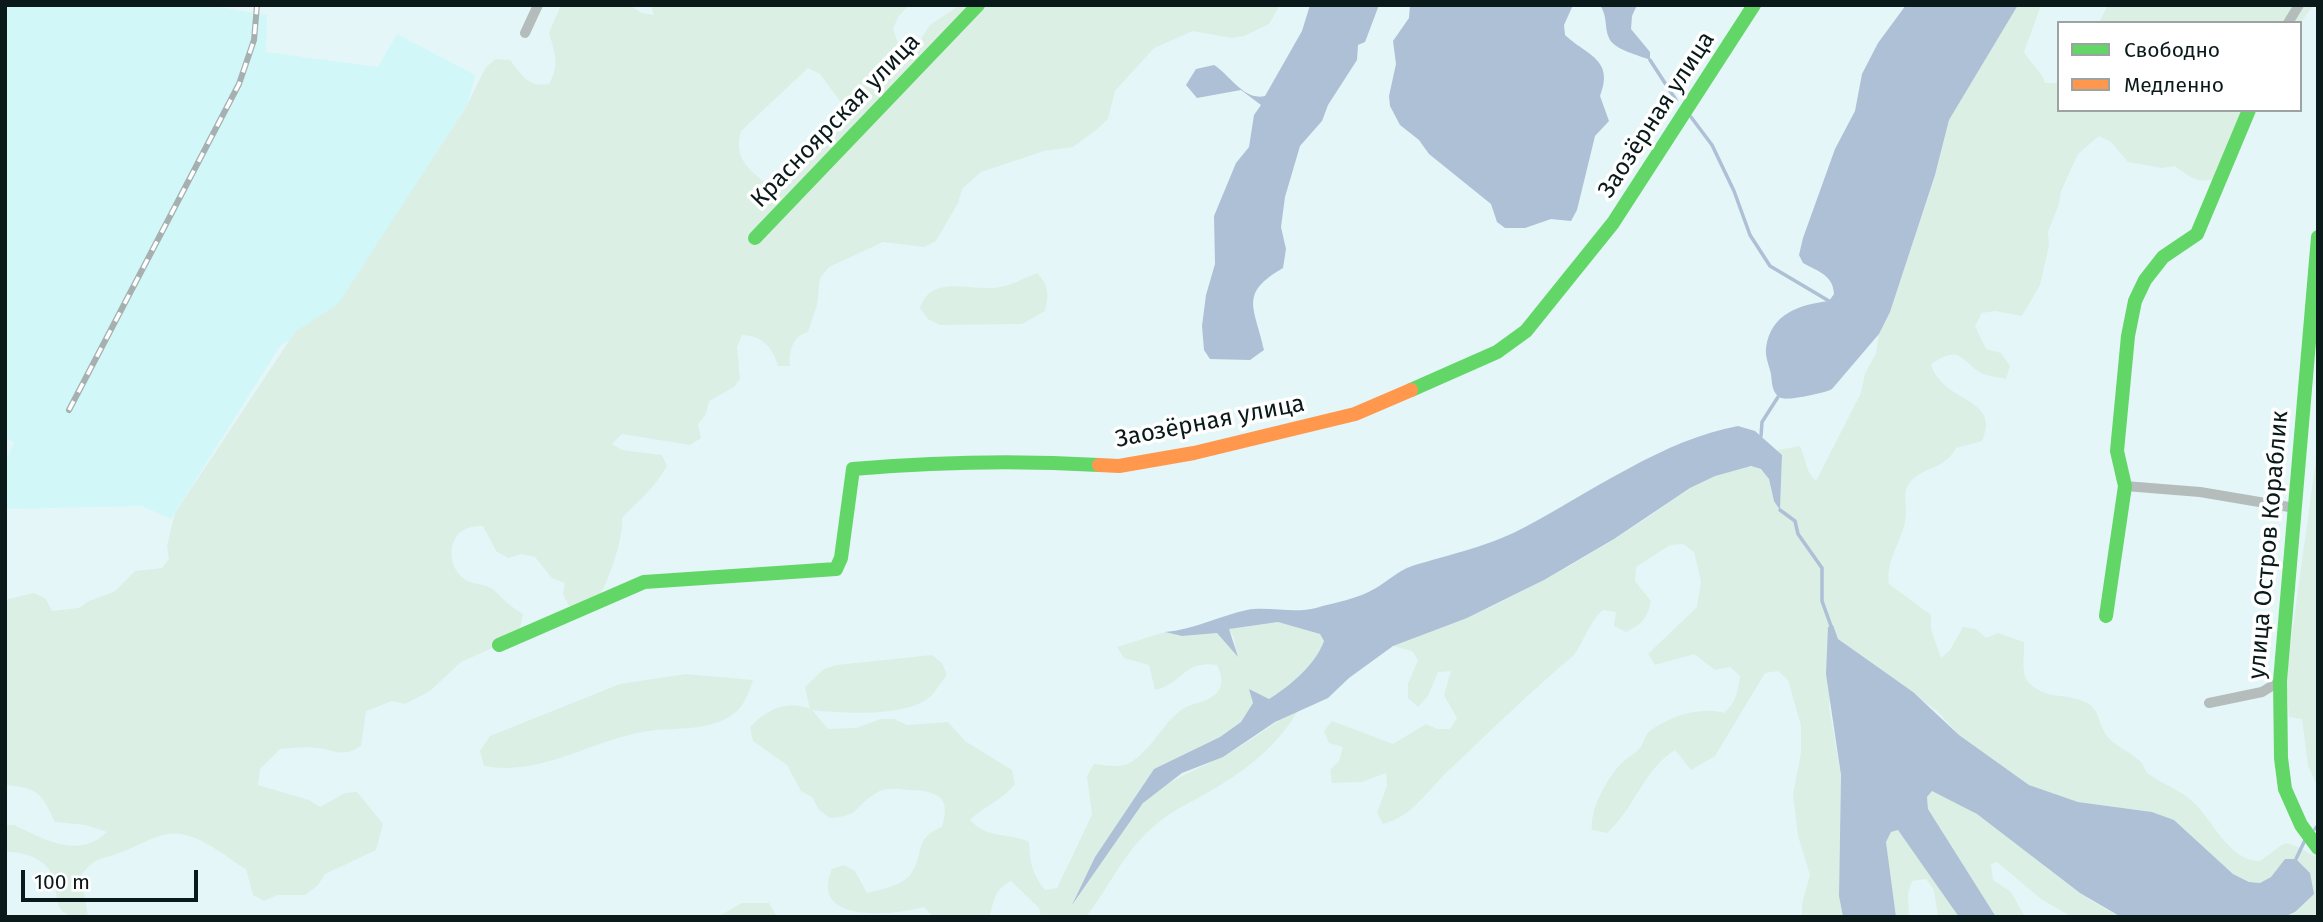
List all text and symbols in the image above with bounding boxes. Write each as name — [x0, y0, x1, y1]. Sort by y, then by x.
legend — [2057, 21, 2302, 112]
street label: Заозёрная улица — [1593, 27, 1721, 203]
street label: Красноярская улица — [745, 28, 927, 214]
text: Свободно — [2124, 37, 2220, 63]
text: Медленно — [2124, 72, 2224, 98]
street label: Заозёрная улица — [1113, 390, 1307, 454]
street label: улица Остров Кораблик — [2243, 409, 2295, 681]
scale bar — [24, 856, 201, 900]
text: 100 m — [34, 869, 90, 895]

